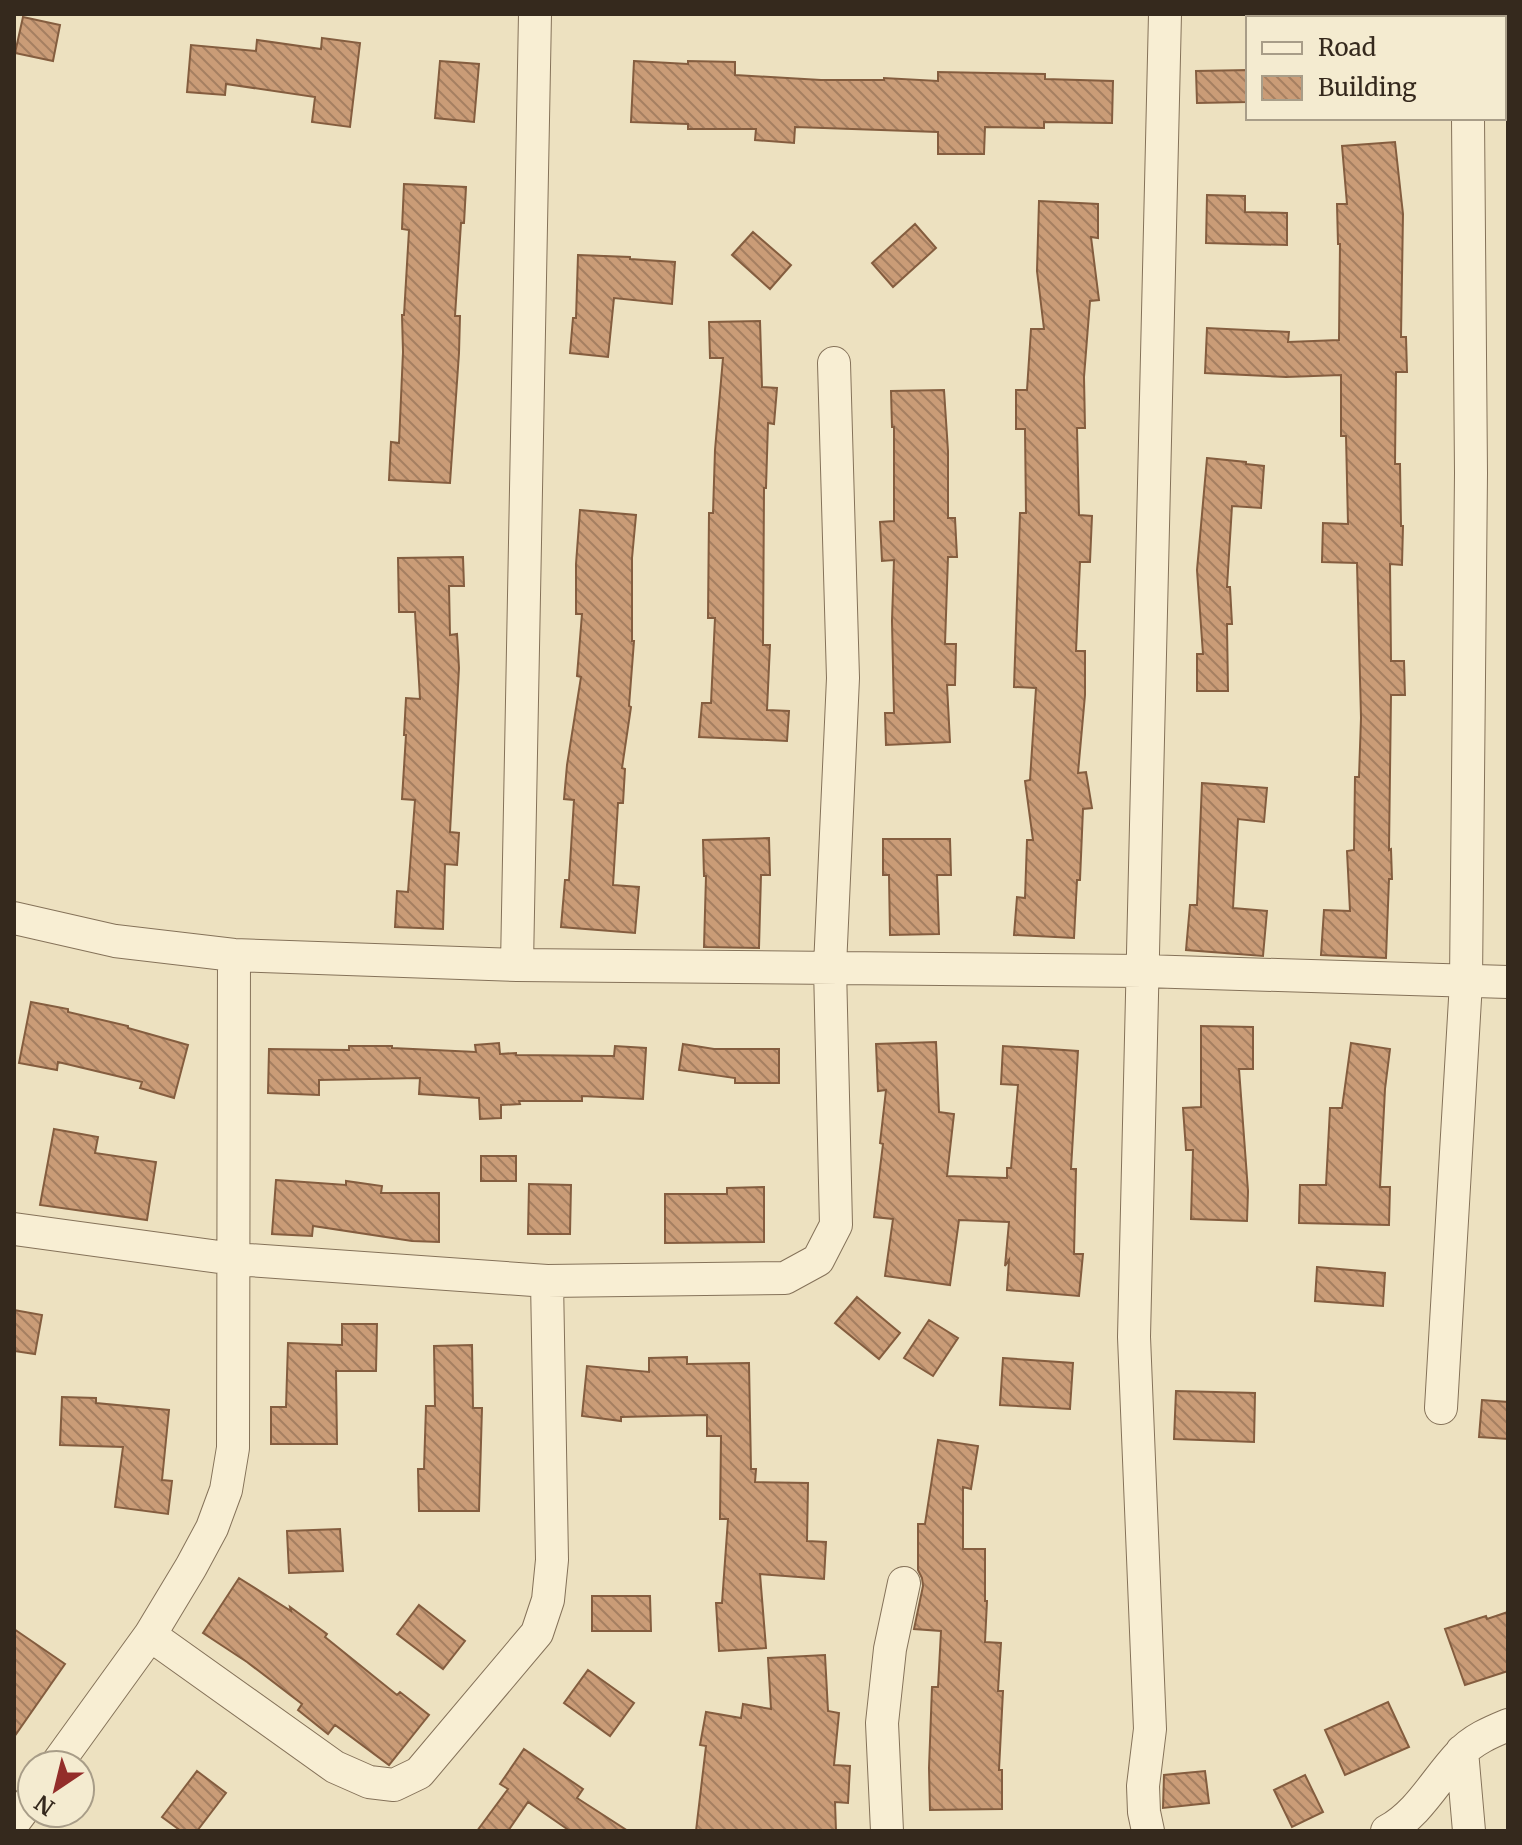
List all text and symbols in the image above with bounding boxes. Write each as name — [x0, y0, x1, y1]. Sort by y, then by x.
legend — [1246, 16, 1506, 120]
text: Road — [1318, 32, 1376, 63]
text: Building — [1318, 72, 1417, 103]
north arrow — [16, 1749, 96, 1829]
text: N — [29, 1789, 60, 1822]

